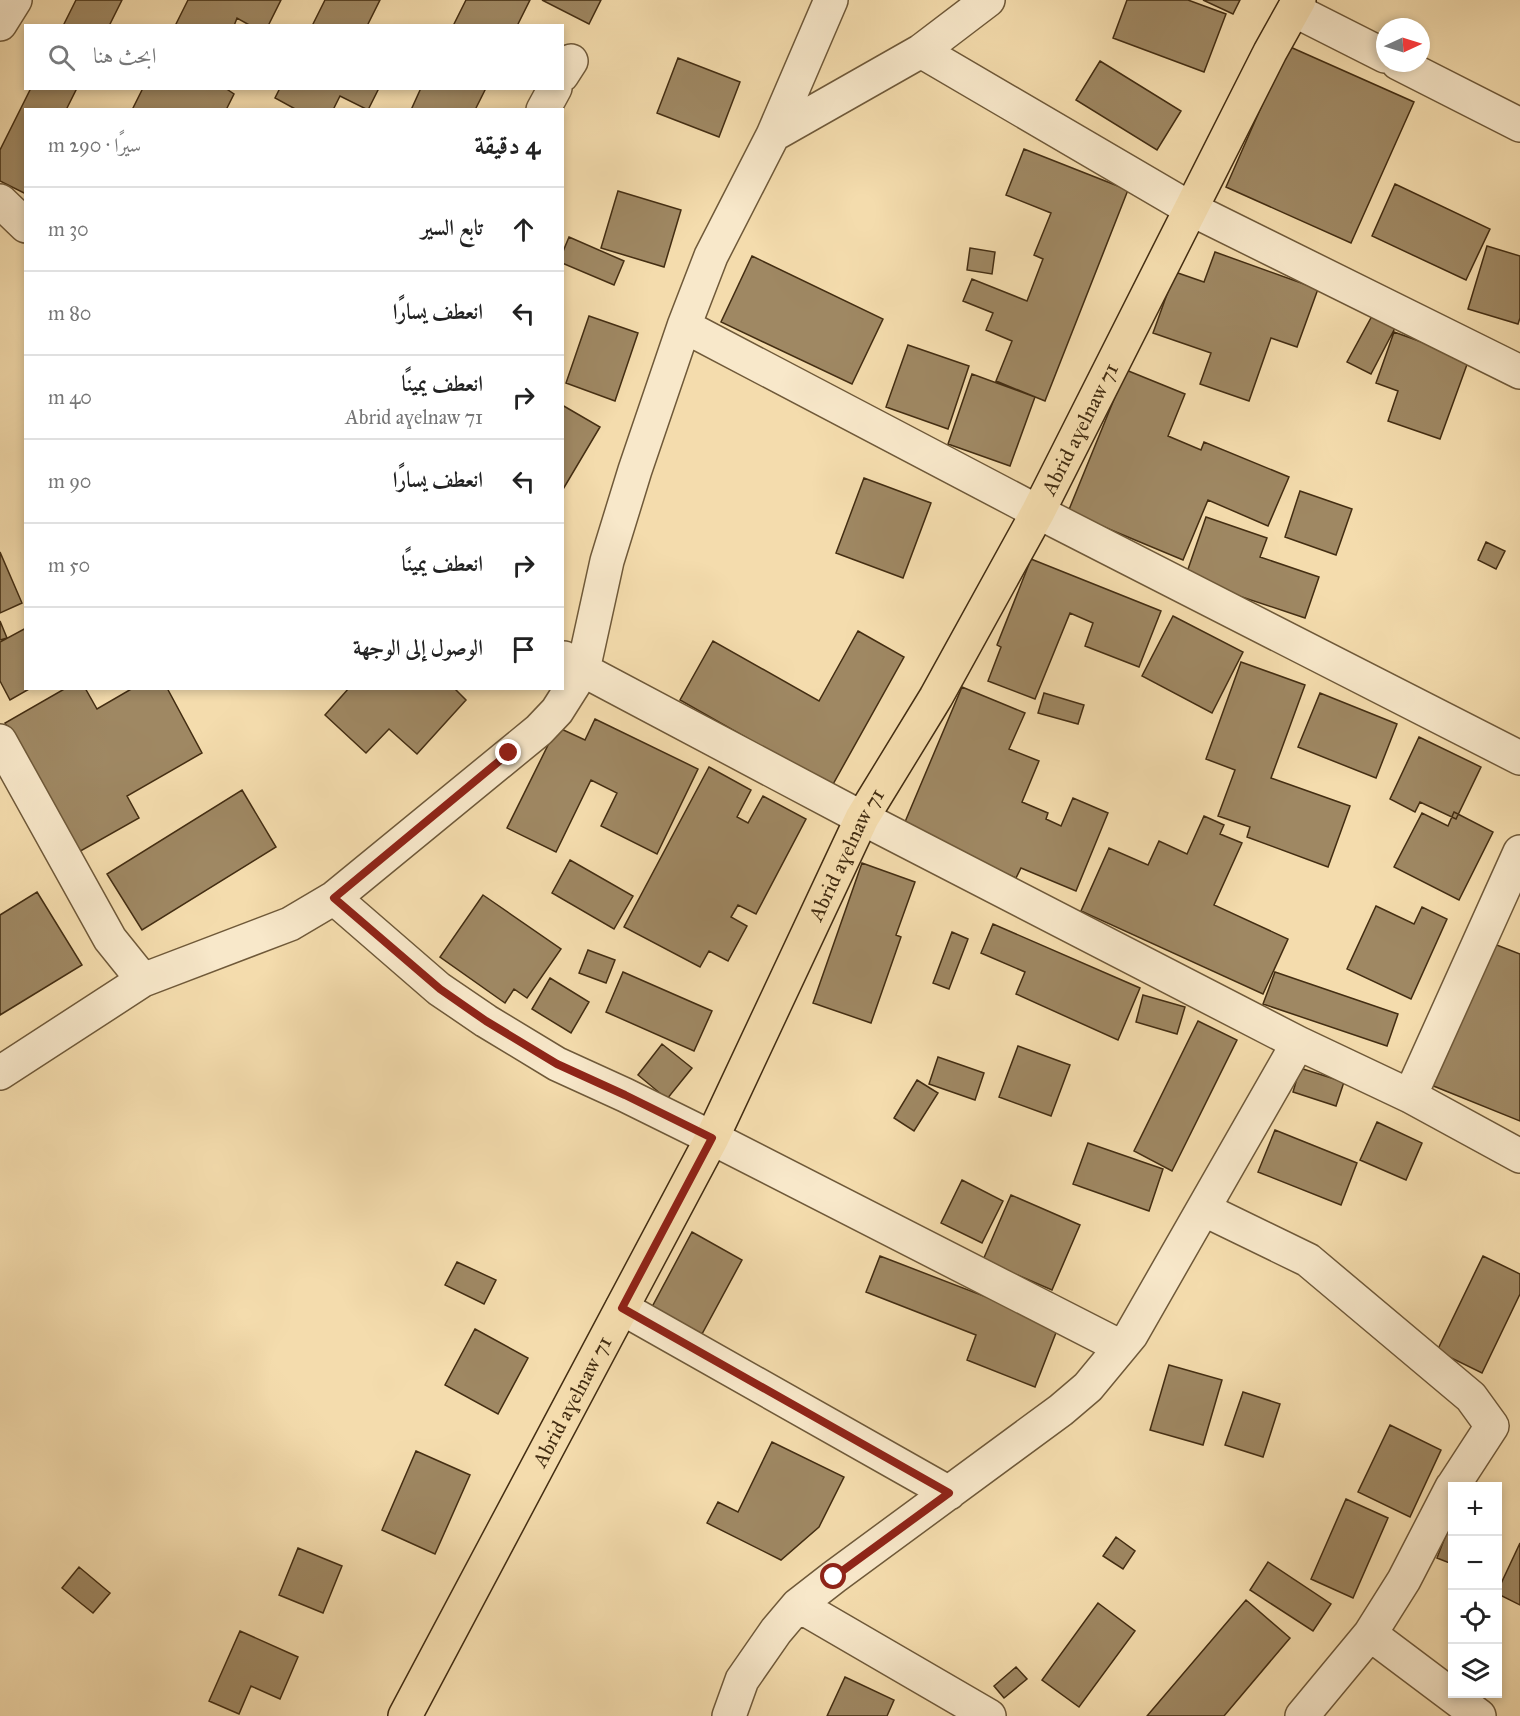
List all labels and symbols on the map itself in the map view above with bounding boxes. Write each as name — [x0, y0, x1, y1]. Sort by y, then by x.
north arrow — [1376, 18, 1430, 72]
street label: Abrid aɣelnaw 71 — [1035, 359, 1124, 500]
route end — [495, 739, 521, 765]
street label: Abrid aɣelnaw 71 — [802, 784, 890, 926]
street label: Abrid aɣelnaw 71 — [526, 1332, 617, 1472]
route start — [820, 1563, 846, 1589]

